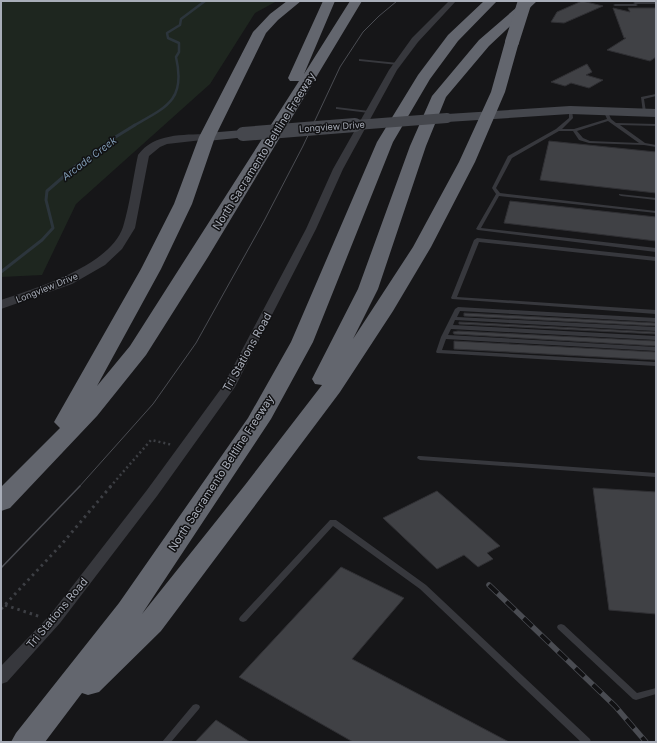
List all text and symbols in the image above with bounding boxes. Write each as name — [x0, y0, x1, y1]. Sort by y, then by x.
street label: North Sacramento Beltline Freeway — [209, 70, 319, 232]
street label: Longview Drive — [299, 119, 365, 134]
water label: Arcade Creek — [59, 133, 119, 183]
street label: Longview Drive — [14, 270, 79, 305]
street label: Tri Stations Road — [219, 310, 275, 394]
street label: North Sacramento Beltline Freeway — [165, 392, 277, 554]
street label: Tri Stations Road — [23, 575, 91, 651]

